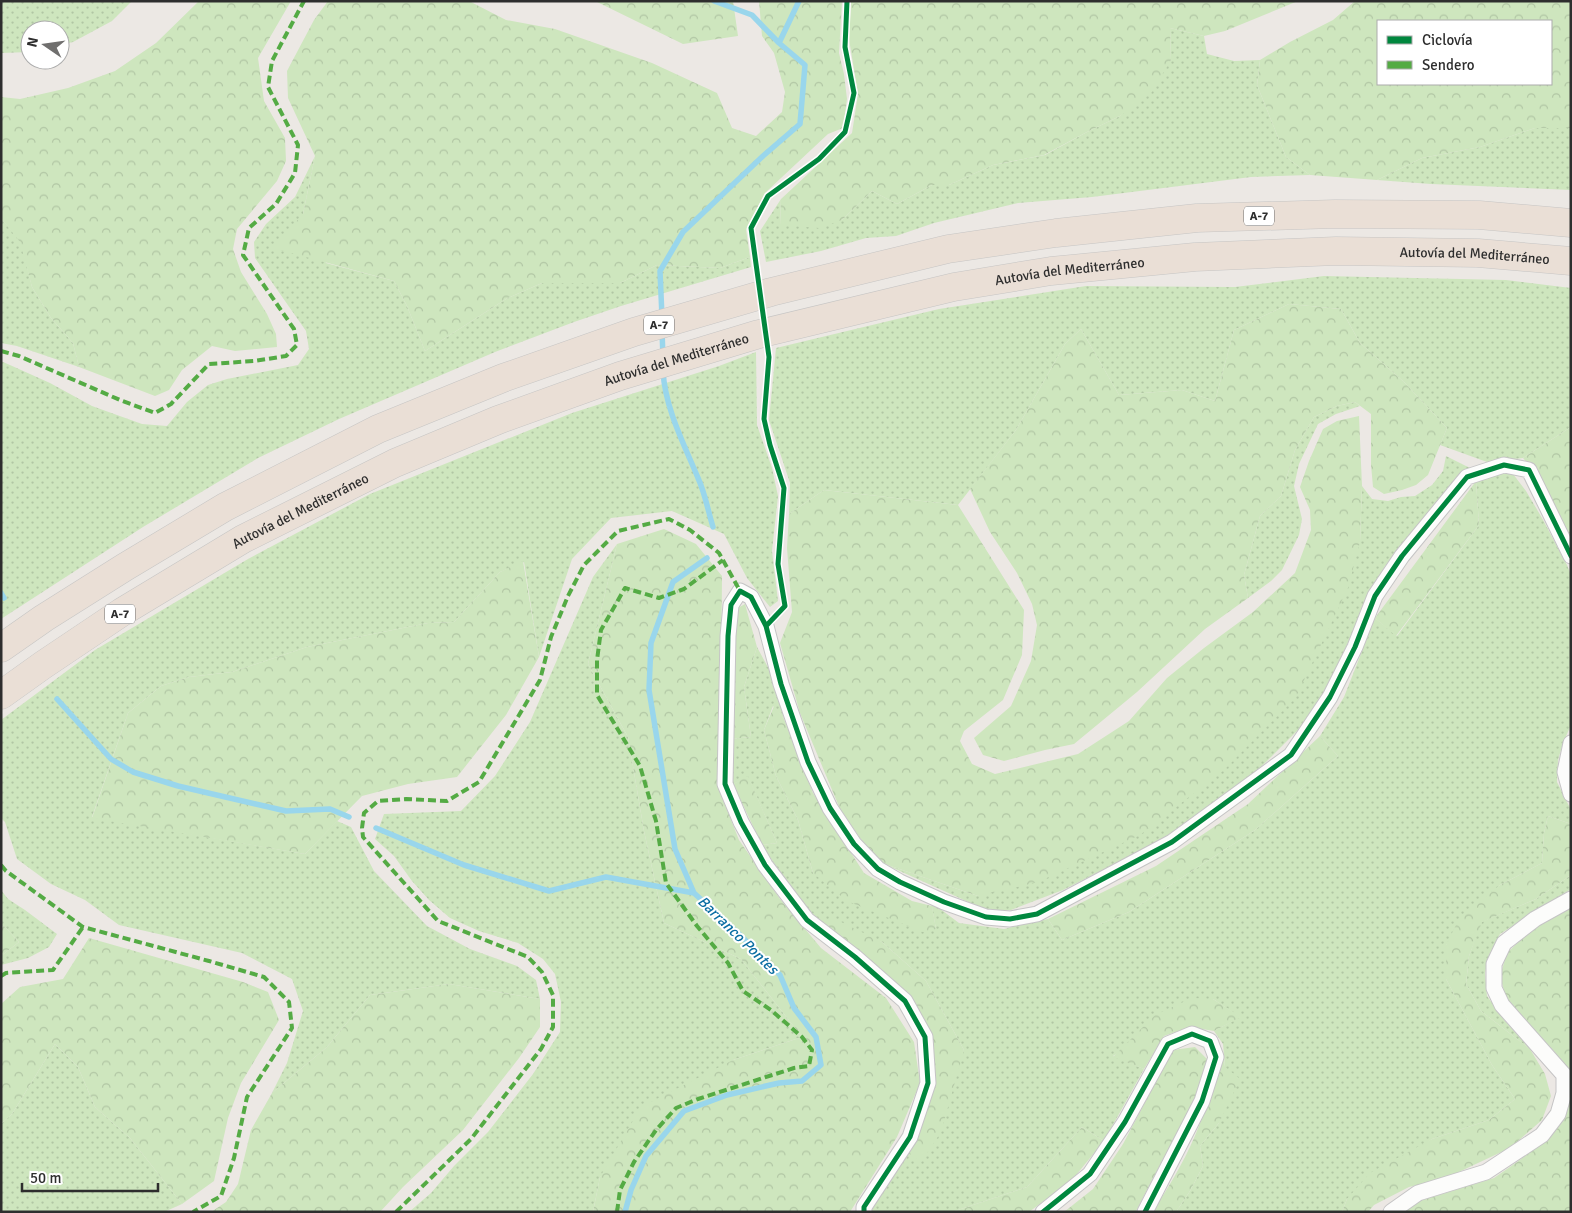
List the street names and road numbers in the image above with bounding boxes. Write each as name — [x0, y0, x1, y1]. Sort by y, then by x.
road number: A-7 — [1244, 207, 1274, 226]
street label: Autovía del Mediterráneo — [1399, 243, 1551, 268]
street label: Autovía del Mediterráneo — [994, 253, 1145, 289]
road number: A-7 — [644, 316, 674, 334]
street label: Autovía del Mediterráneo — [601, 329, 751, 390]
street label: Autovía del Mediterráneo — [229, 469, 371, 552]
road number: A-7 — [105, 604, 135, 624]

